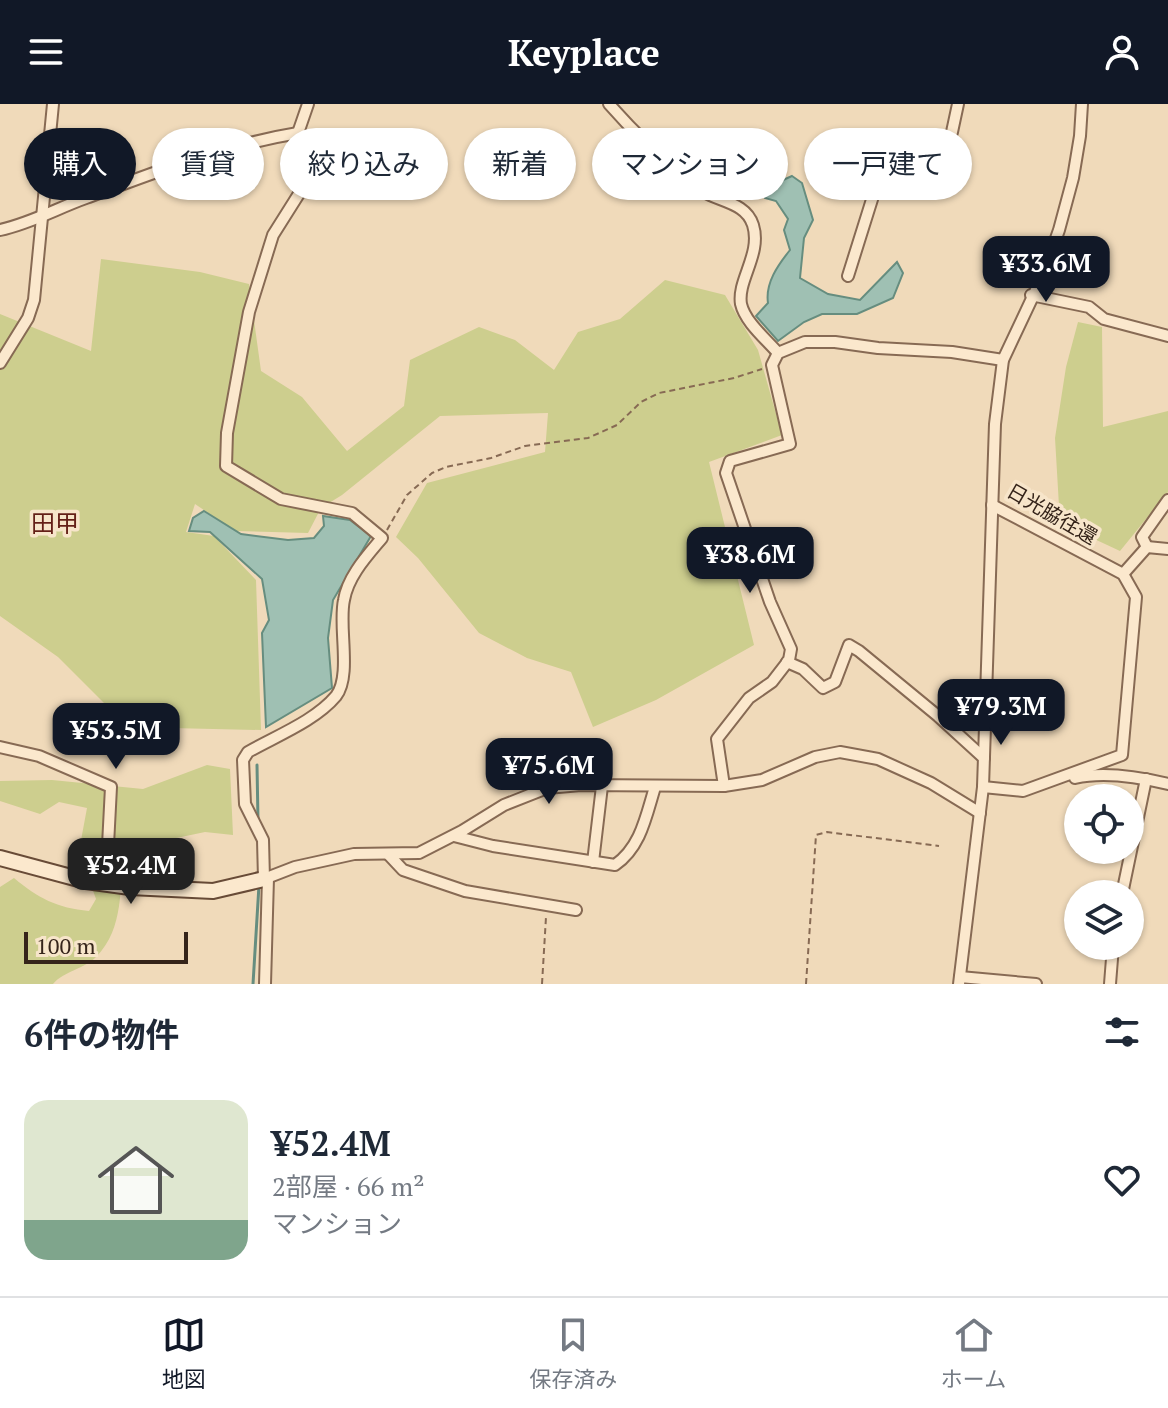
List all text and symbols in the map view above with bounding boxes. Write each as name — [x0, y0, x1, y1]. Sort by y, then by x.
text: Keyplace — [508, 29, 660, 76]
icon: menu — [24, 30, 68, 74]
icon: person — [1100, 30, 1144, 74]
chip: 購入 — [24, 128, 136, 200]
chip: 賃貸 — [152, 128, 264, 200]
chip: 絞り込み — [280, 128, 448, 200]
chip: 新着 — [464, 128, 576, 200]
chip: マンション — [592, 128, 788, 200]
chip: 一戸建て — [804, 128, 972, 200]
pin: ¥33.6M — [981, 236, 1111, 304]
text: ¥33.6M — [1001, 245, 1091, 279]
street label: 日光脇往還 — [1002, 477, 1102, 550]
district label: 田甲 — [31, 507, 79, 539]
pin: ¥38.6M — [685, 527, 815, 595]
text: ¥38.6M — [705, 536, 795, 570]
pin: ¥79.3M — [936, 679, 1066, 747]
text: ¥79.3M — [956, 688, 1046, 722]
pin: ¥53.5M — [51, 703, 181, 771]
text: ¥53.5M — [71, 712, 161, 746]
pin: ¥75.6M — [484, 738, 614, 806]
text: ¥75.6M — [504, 747, 594, 781]
map controls — [1064, 784, 1144, 960]
button: locate — [1064, 784, 1144, 864]
pin: ¥52.4M — [66, 838, 196, 906]
text: ¥52.4M — [86, 847, 176, 881]
button: layers — [1064, 880, 1144, 960]
scale bar — [24, 928, 188, 964]
text: 100 m — [36, 931, 96, 960]
icon: filters — [1100, 1010, 1144, 1054]
text: 6件の物件 — [24, 1012, 179, 1057]
text: ¥52.4M — [272, 1121, 391, 1166]
icon: home — [88, 1132, 184, 1228]
icon: heart — [1100, 1158, 1144, 1202]
text: 2部屋 · 66 m² — [272, 1169, 424, 1203]
text: マンション — [272, 1206, 402, 1240]
tab: 地図 — [162, 1313, 206, 1393]
tab: 保存済み — [529, 1313, 617, 1393]
tab: ホーム — [941, 1313, 1006, 1393]

